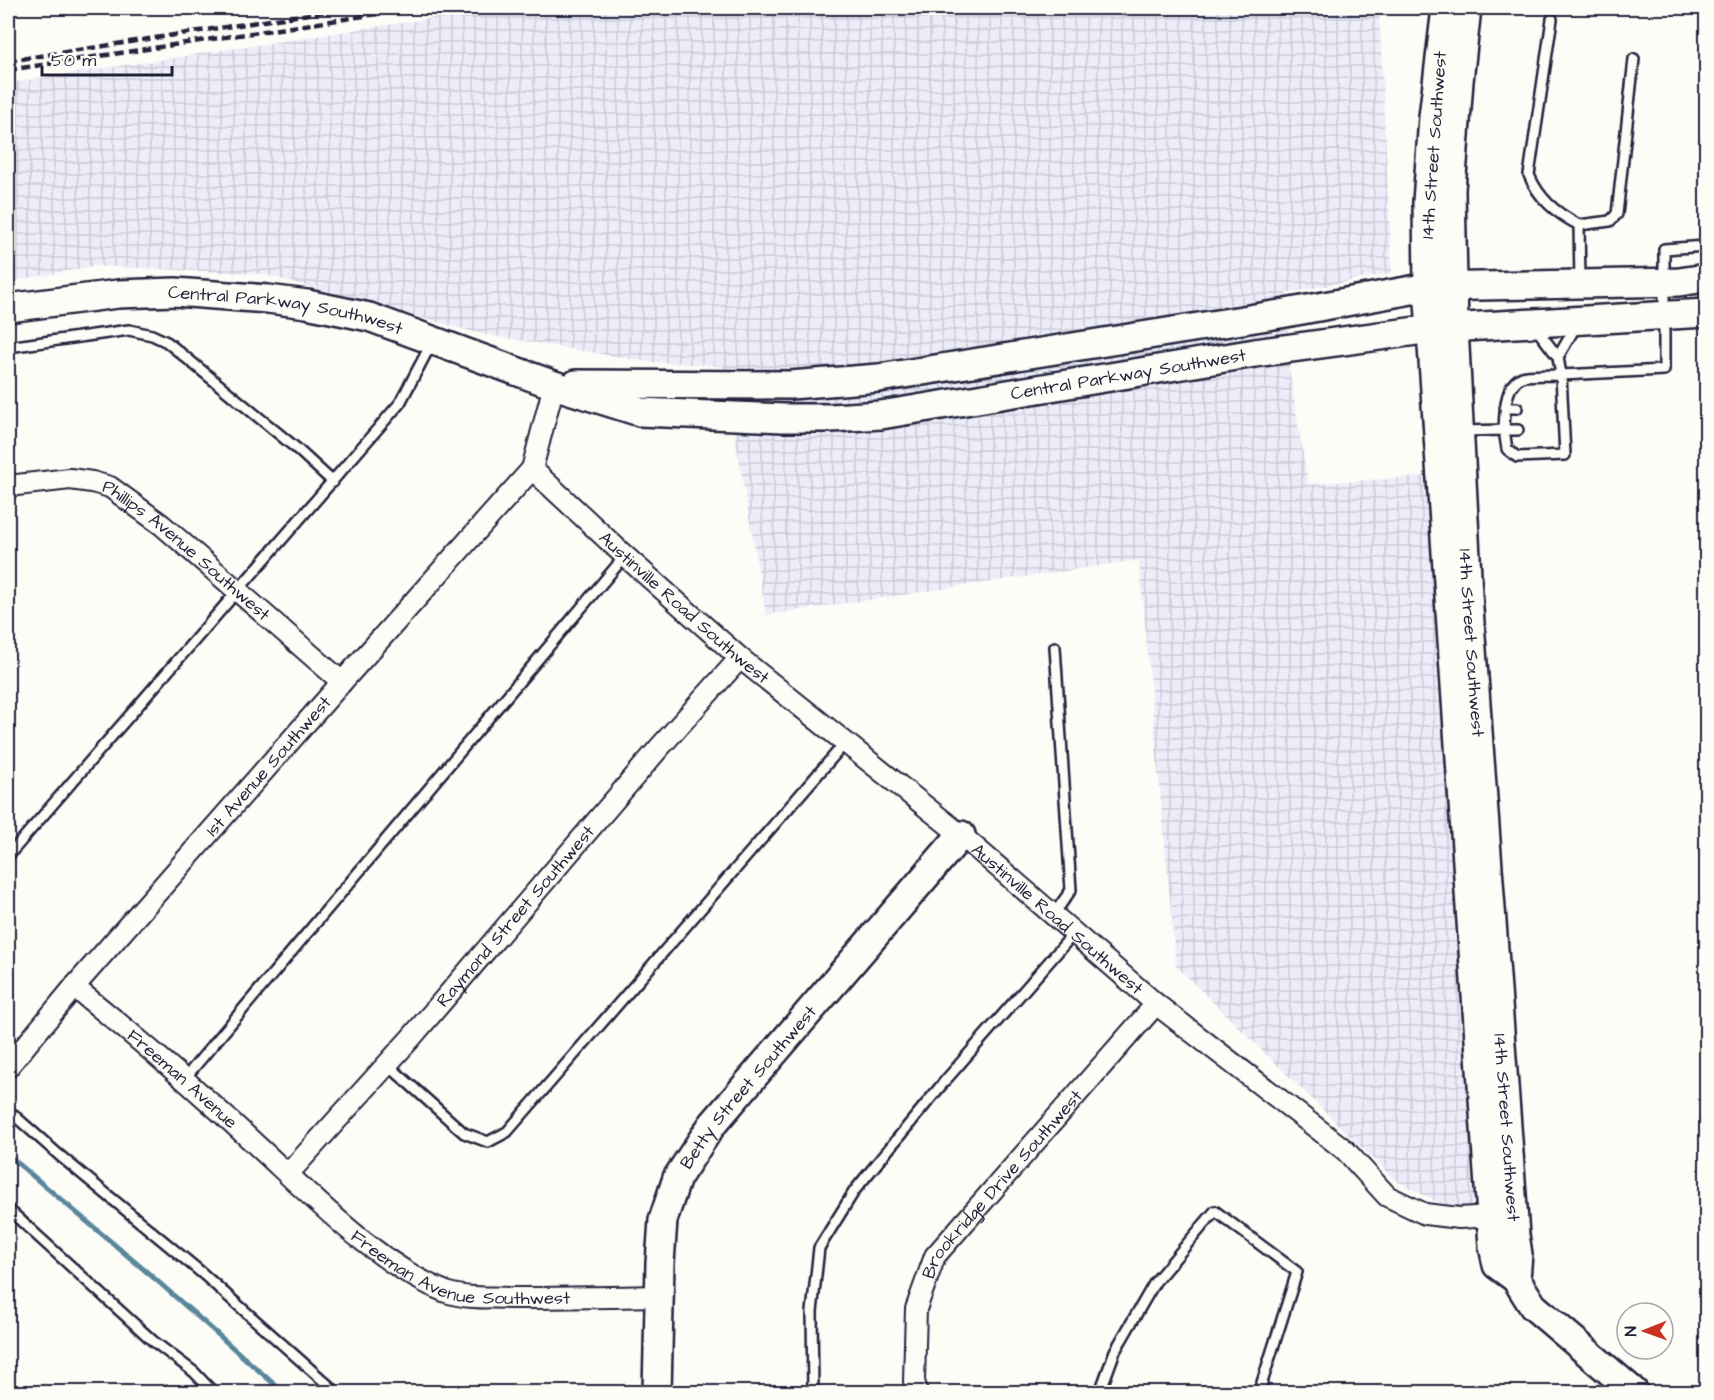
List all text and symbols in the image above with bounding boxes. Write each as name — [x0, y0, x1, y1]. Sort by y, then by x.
scale bar — [42, 39, 172, 77]
text: 50 m — [51, 48, 96, 73]
street label: 14th Street Southwest — [1415, 49, 1453, 240]
street label: Central Parkway Southwest — [168, 279, 407, 341]
street label: Central Parkway Southwest — [1009, 342, 1249, 406]
street label: Phillips Avenue Southwest — [100, 473, 276, 627]
street label: Austinville Road Southwest — [594, 526, 776, 690]
street label: 14th Street Southwest — [1453, 548, 1491, 738]
street label: 1st Avenue Southwest — [200, 690, 337, 842]
street label: Raymond Street Southwest — [430, 819, 601, 1012]
street label: Austinville Road Southwest — [966, 837, 1149, 1001]
street label: Betty Street Southwest — [674, 999, 823, 1174]
street label: Freeman Avenue — [122, 1023, 243, 1134]
street label: 14th Street Southwest — [1488, 1033, 1527, 1223]
street label: Brookridge Drive Southwest — [915, 1084, 1088, 1282]
street label: Freeman Avenue Southwest — [346, 1224, 571, 1311]
north arrow — [1615, 1301, 1675, 1361]
text: N — [1620, 1326, 1642, 1336]

